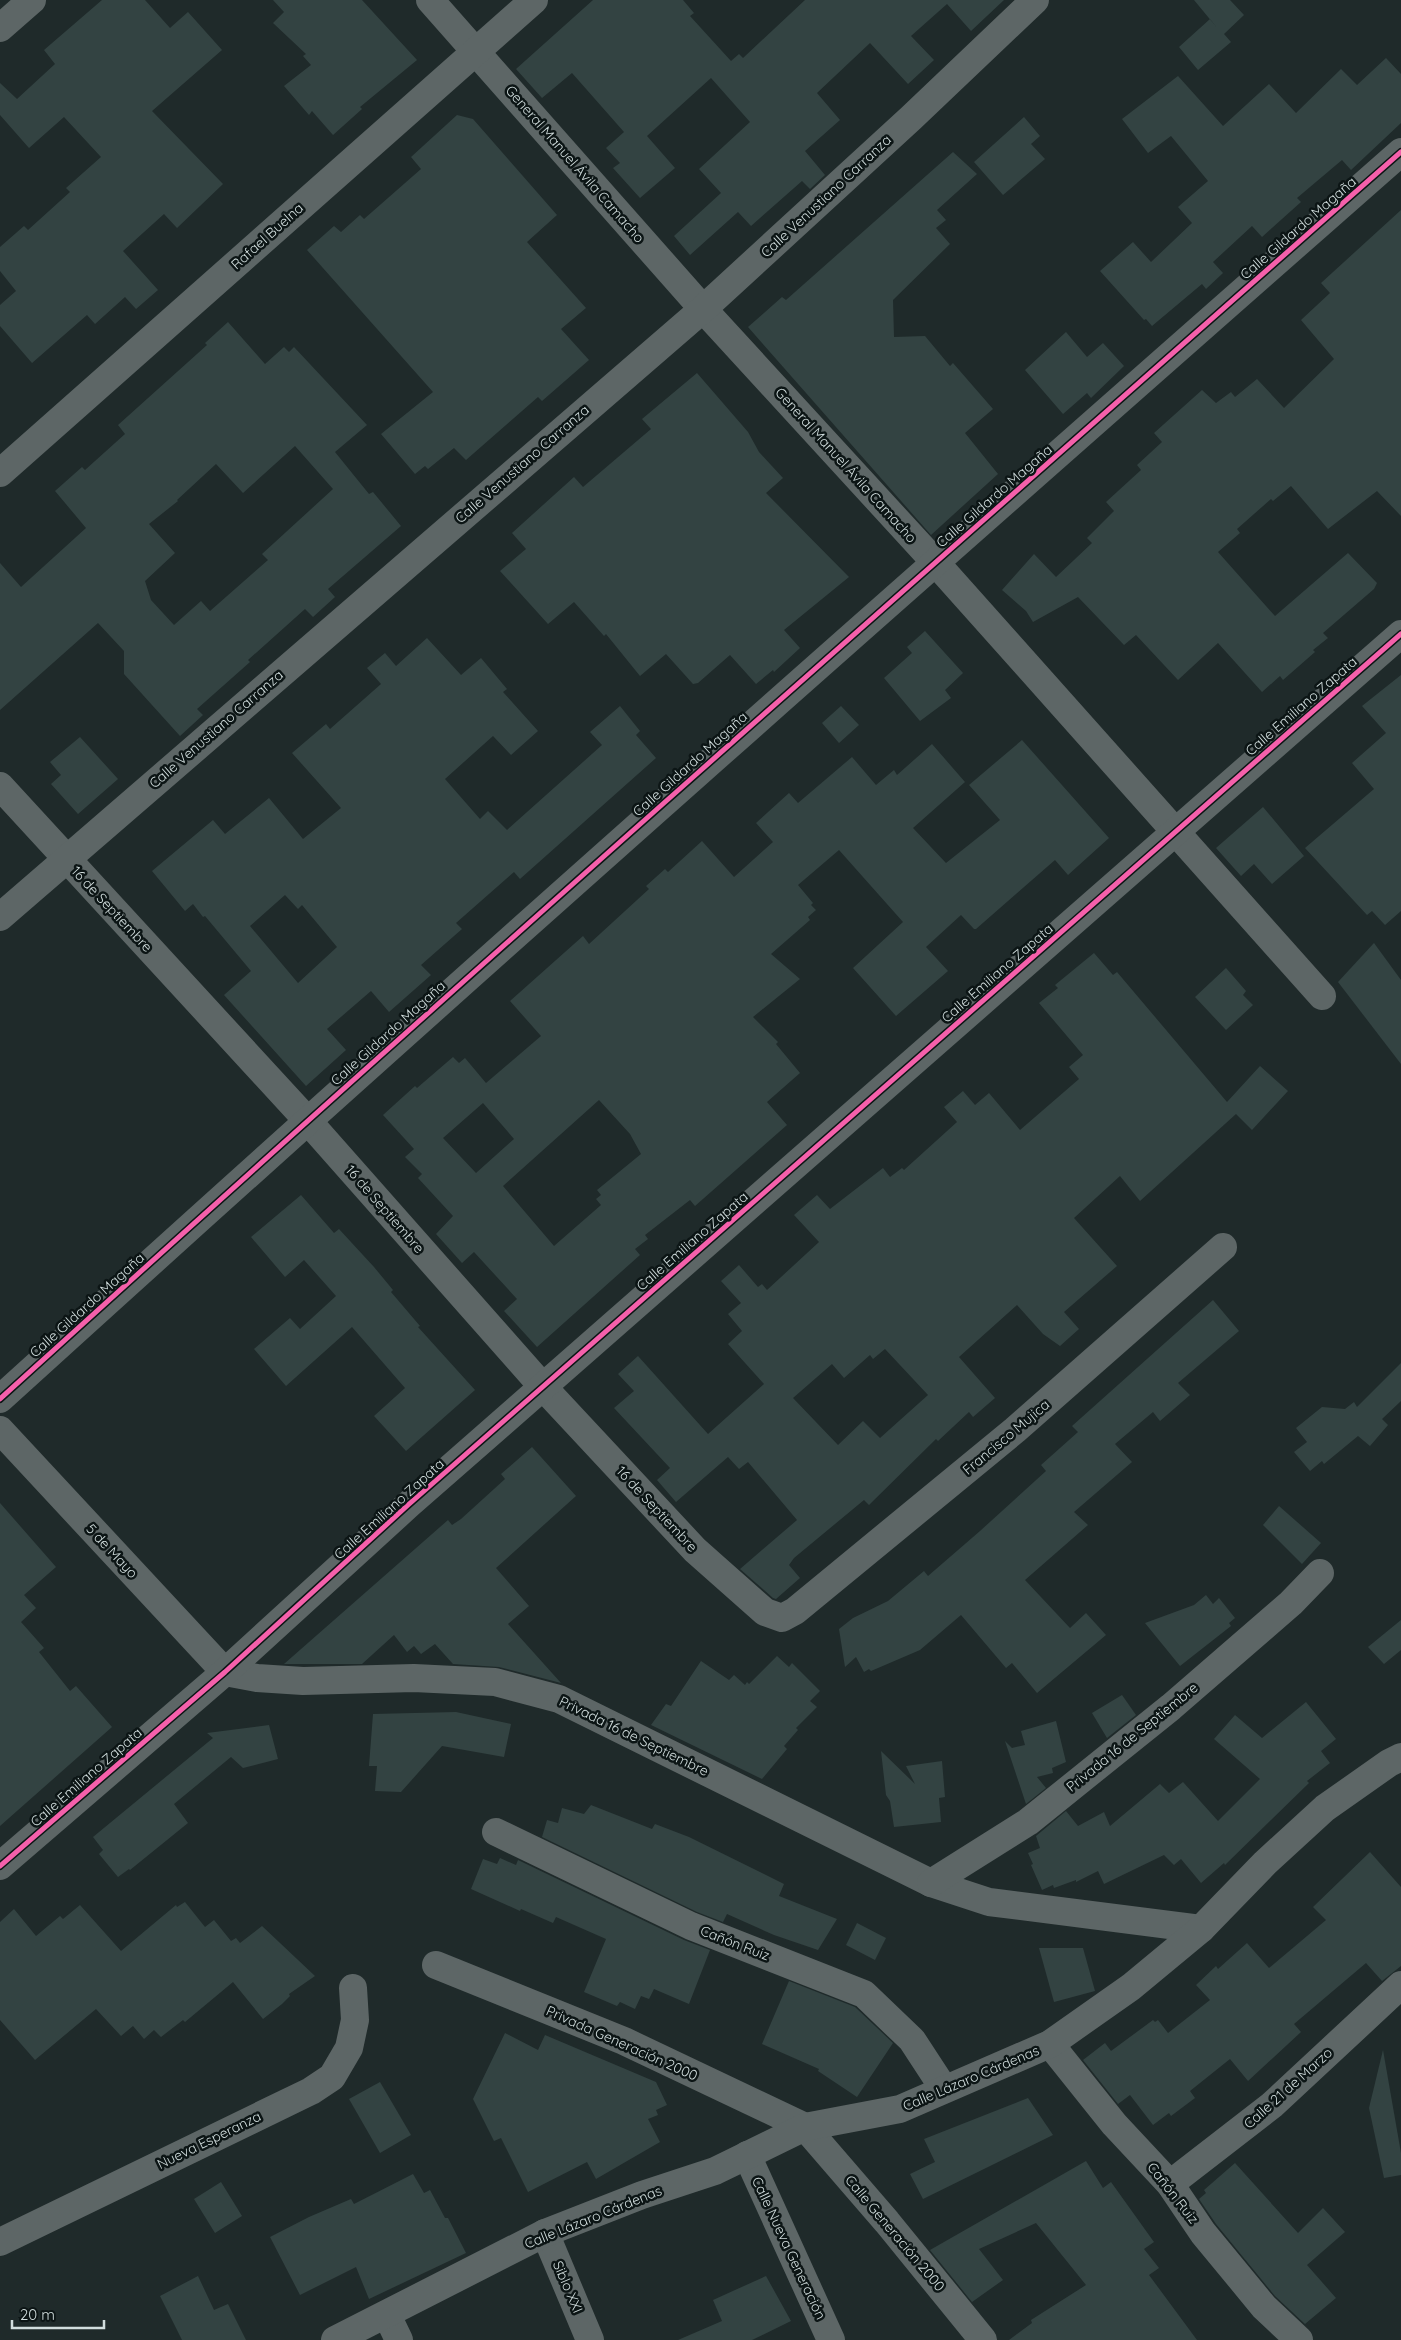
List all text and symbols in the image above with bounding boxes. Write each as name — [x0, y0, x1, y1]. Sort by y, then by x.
street label: General Manuel Ávila Camacho — [502, 81, 648, 247]
street label: Calle Venustiano Carranza — [757, 131, 895, 261]
street label: Calle Gildardo Magaña — [1236, 173, 1360, 283]
street label: Rafael Buelna — [227, 199, 307, 273]
street label: General Manuel Ávila Camacho — [771, 384, 921, 546]
street label: Calle Venustiano Carranza — [451, 401, 593, 527]
street label: Calle Gildardo Magaña — [932, 441, 1056, 551]
street label: Calle Emiliano Zapata — [1241, 653, 1361, 759]
street label: Calle Venustiano Carranza — [145, 666, 287, 792]
street label: Calle Gildardo Magaña — [629, 708, 751, 820]
street label: 16 de Septiembre — [68, 862, 156, 956]
street label: Calle Emiliano Zapata — [937, 920, 1057, 1026]
street label: Calle Gildardo Magaña — [327, 977, 449, 1089]
street label: 16 de Septiembre — [342, 1161, 428, 1257]
street label: Calle Emiliano Zapata — [632, 1188, 752, 1294]
street label: Calle Gildardo Magaña — [26, 1249, 148, 1361]
street label: Francisco Mujica — [959, 1395, 1053, 1479]
street label: Calle Emiliano Zapata — [330, 1455, 448, 1563]
street label: 16 de Septiembre — [613, 1462, 701, 1556]
street label: 5 de Mayo — [82, 1520, 142, 1582]
street label: Privada 16 de Septiembre — [1062, 1678, 1202, 1796]
street label: Privada 16 de Septiembre — [556, 1692, 712, 1780]
street label: Calle Emiliano Zapata — [26, 1724, 146, 1830]
street label: Cañón Ruiz — [698, 1922, 773, 1965]
street label: Privada Generación 2000 — [543, 2001, 701, 2085]
street label: Calle Lázaro Cárdenas — [900, 2041, 1042, 2115]
street label: Calle 21 de Marzo — [1240, 2043, 1336, 2133]
street label: Nueva Esperanza — [154, 2107, 264, 2173]
street label: Cañón Ruiz — [1143, 2159, 1203, 2228]
street label: Calle Generación 2000 — [841, 2171, 949, 2295]
street label: Calle Nueva Generación — [748, 2174, 830, 2322]
street label: Calle Lázaro Cárdenas — [522, 2181, 664, 2253]
street label: Siblo XXI — [549, 2258, 587, 2316]
scale bar — [12, 2298, 105, 2330]
text: 20 m — [20, 2305, 55, 2324]

